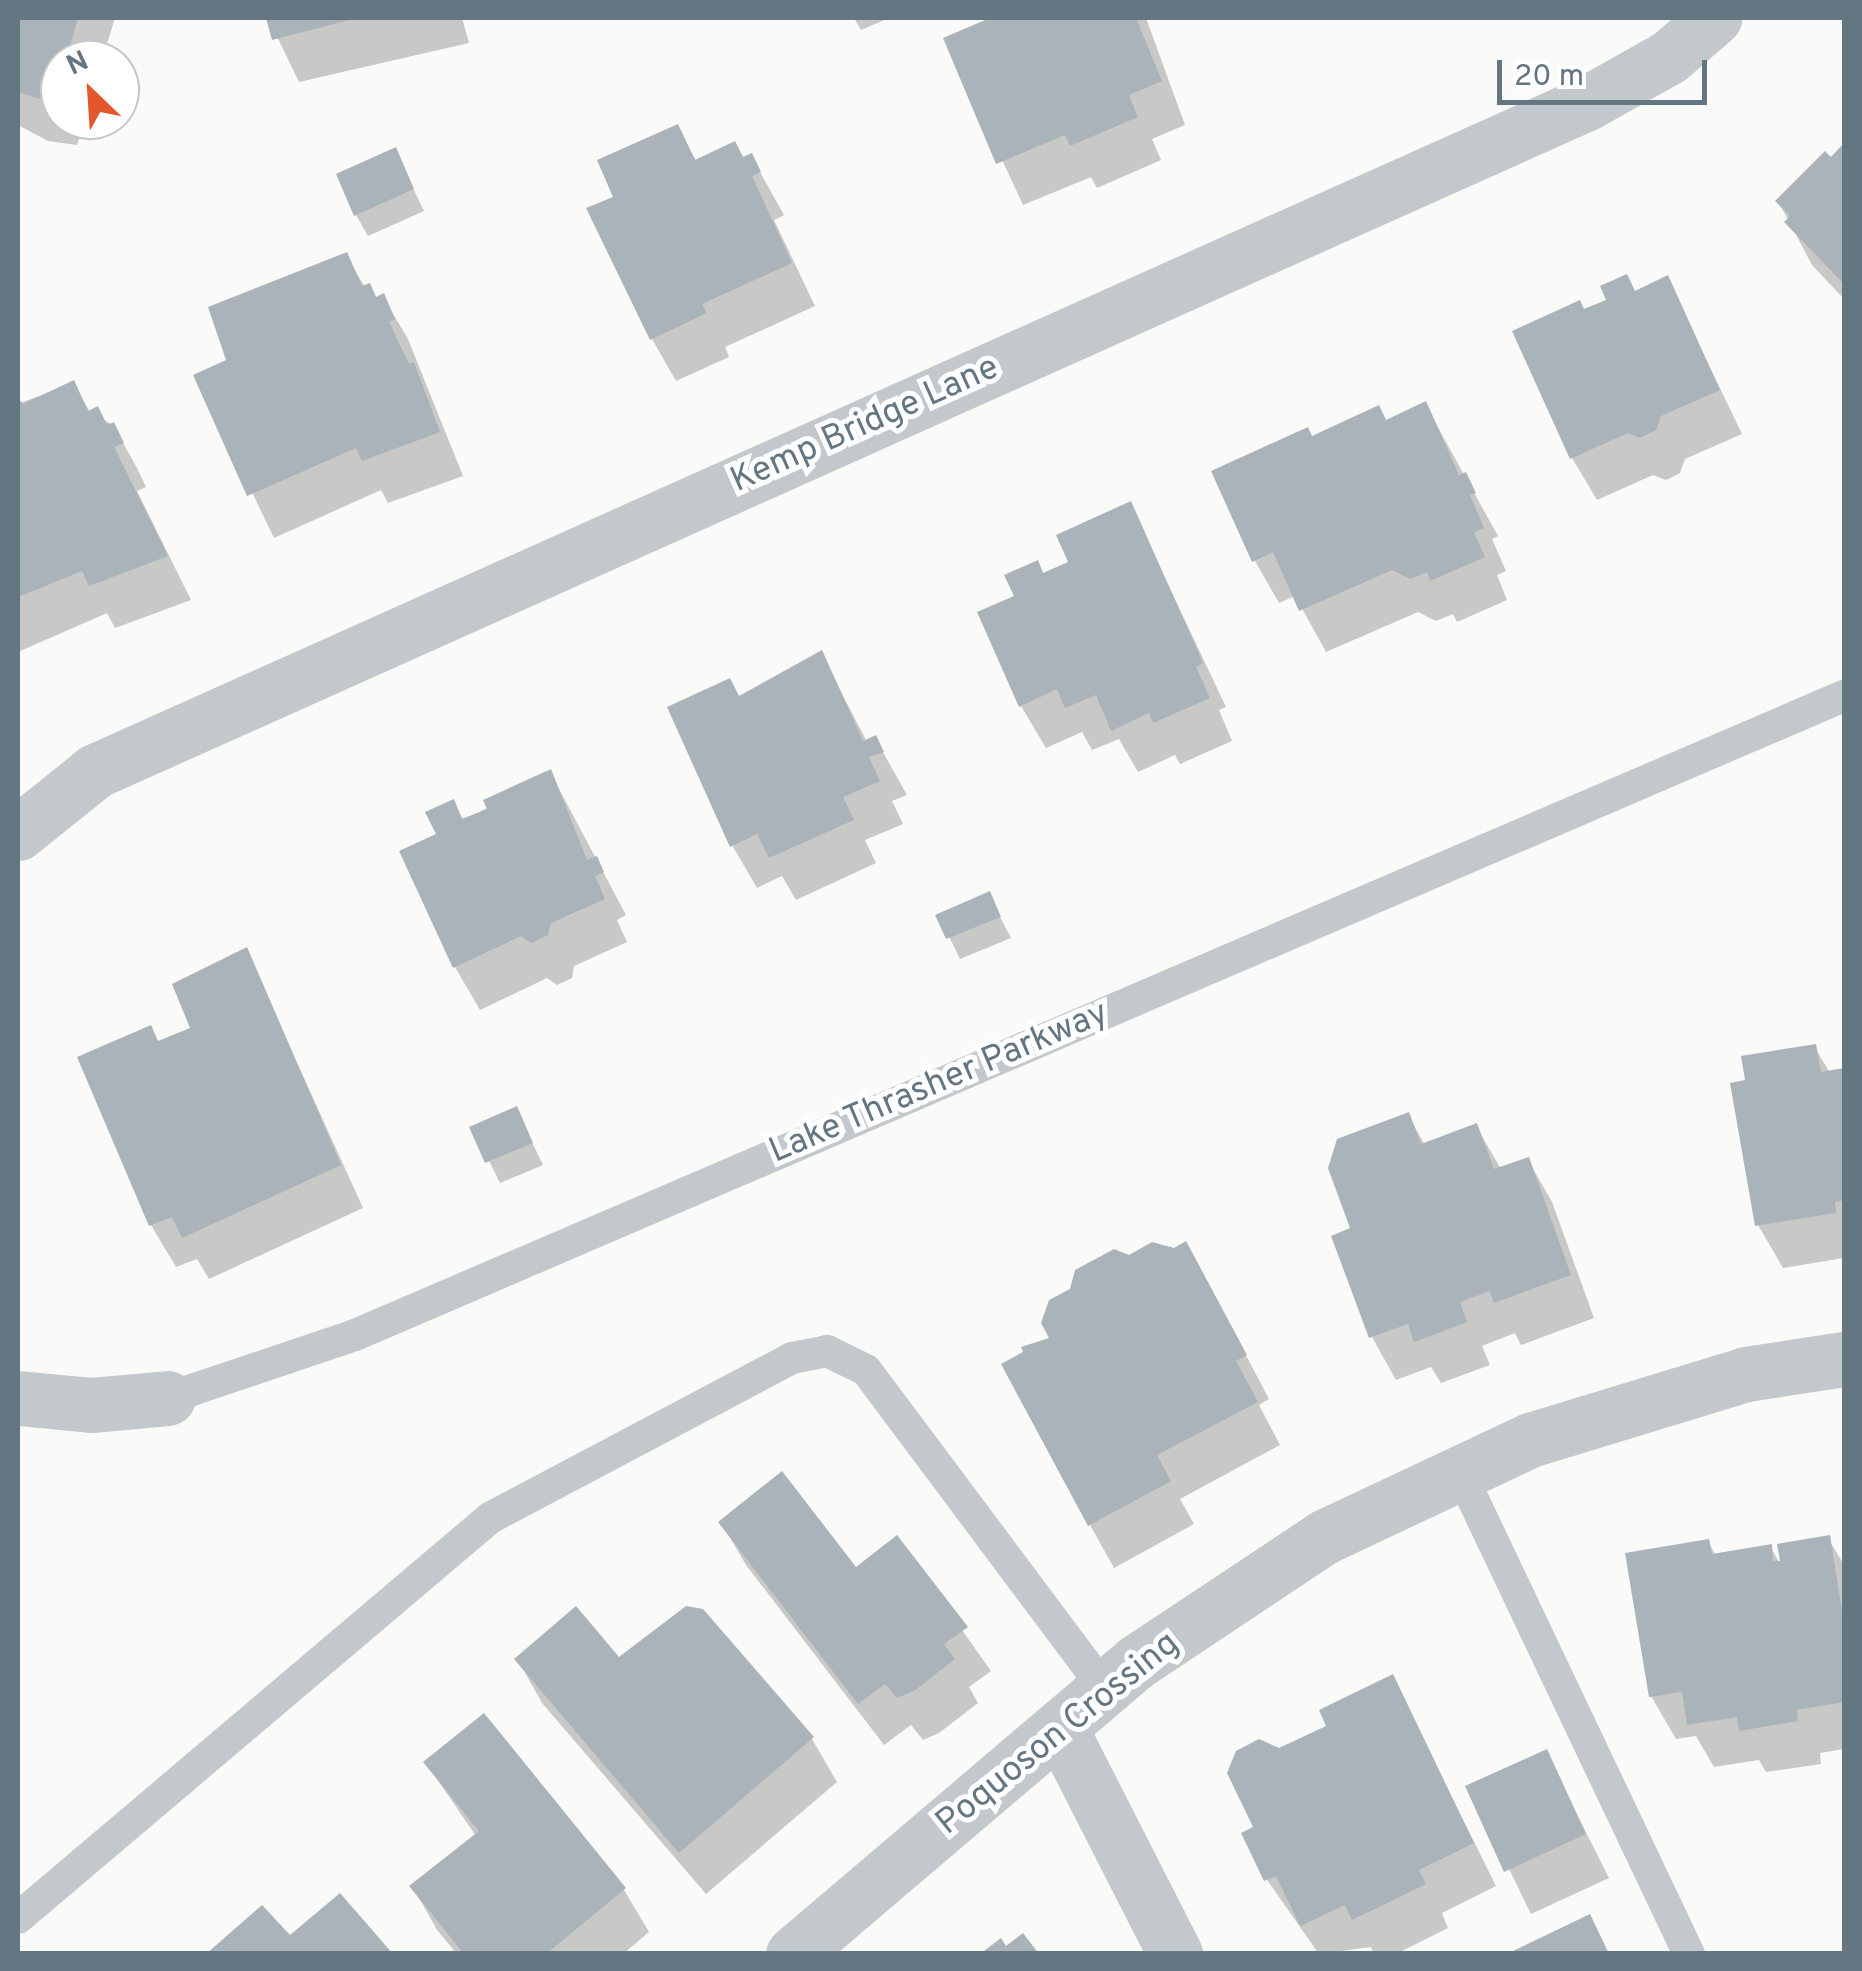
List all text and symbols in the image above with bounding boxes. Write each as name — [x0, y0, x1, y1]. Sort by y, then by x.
north arrow — [40, 40, 140, 140]
scale bar — [1502, 40, 1712, 102]
text: N — [61, 44, 95, 85]
text: 20 m — [1514, 59, 1584, 96]
street label: Kemp Bridge Lane — [725, 347, 1005, 503]
street label: Lake Thrasher Parkway — [763, 992, 1115, 1174]
street label: Poquoson Crossing — [928, 1623, 1188, 1845]

